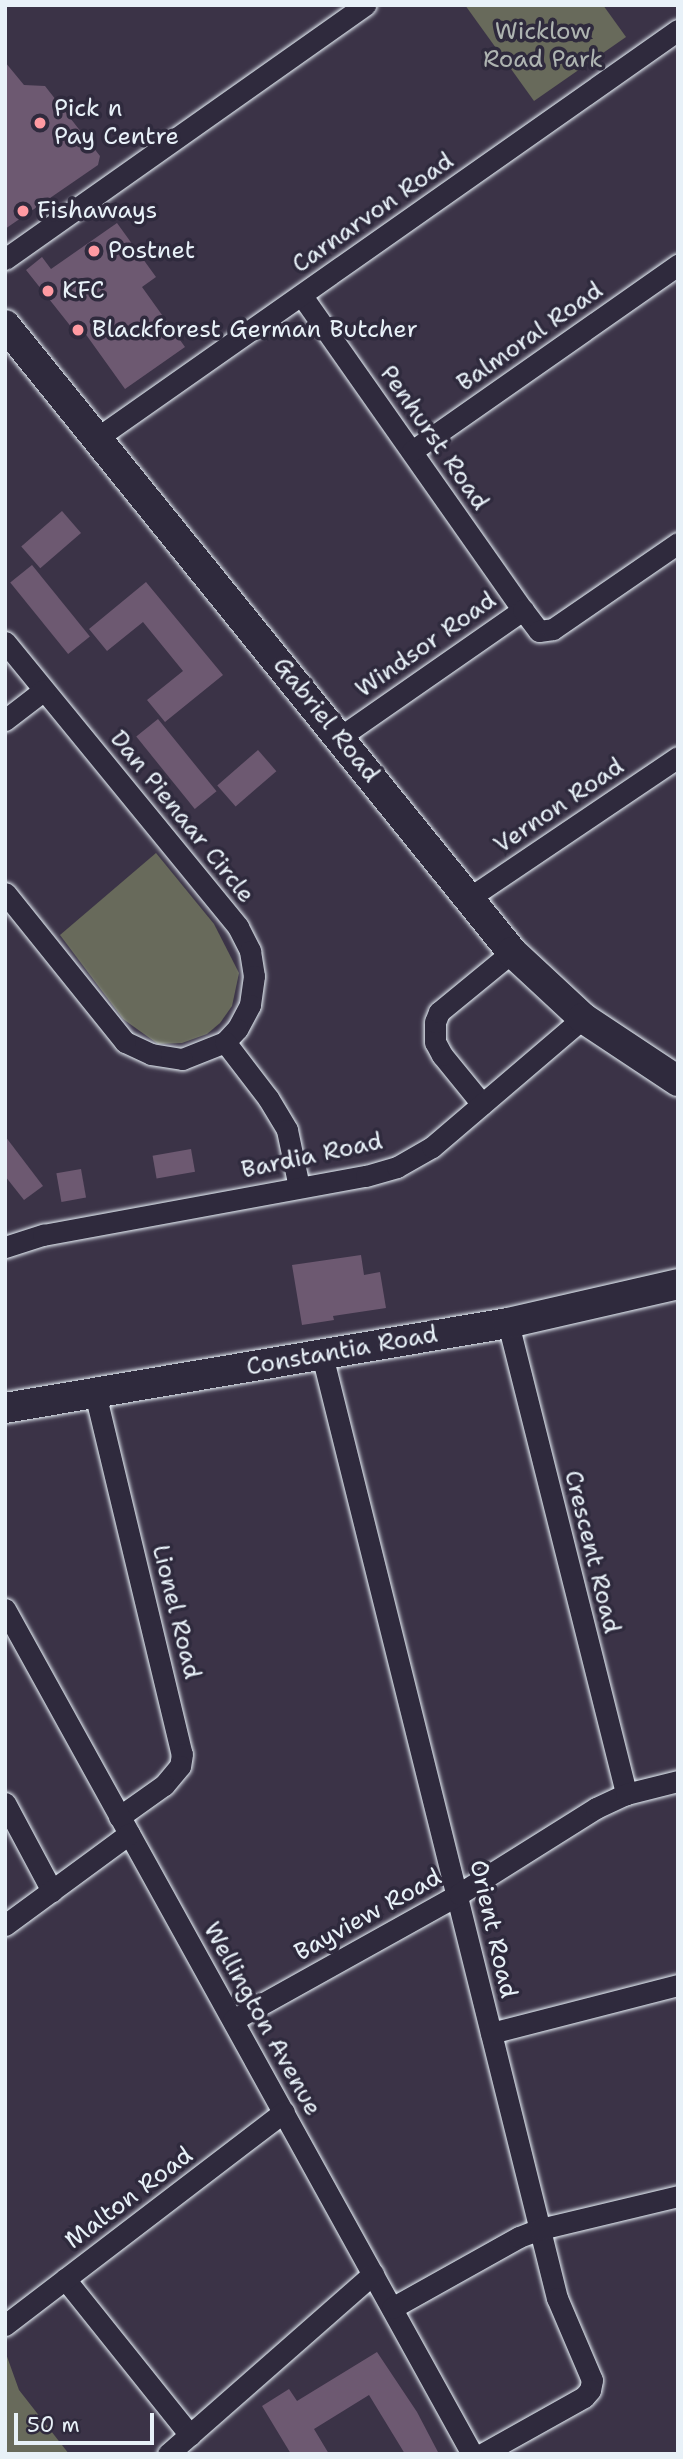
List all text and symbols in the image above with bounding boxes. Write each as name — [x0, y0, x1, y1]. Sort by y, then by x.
park label: Wicklow Road Park — [483, 18, 603, 74]
place label: Pick n Pay Centre — [54, 95, 179, 151]
marker: Pick n Pay Centre — [32, 115, 48, 131]
street label: Carnarvon Road — [287, 147, 459, 279]
place label: Fishaways — [37, 197, 157, 225]
marker: Fishaways — [15, 203, 31, 219]
place label: Postnet — [108, 237, 195, 265]
marker: Postnet — [86, 243, 102, 259]
street label: Balmoral Road — [452, 276, 608, 398]
place label: KFC — [62, 277, 105, 305]
marker: KFC — [40, 283, 56, 299]
place label: Blackforest German Butcher — [92, 316, 418, 344]
marker: Blackforest German Butcher — [70, 322, 86, 338]
street label: Penhurst Road — [373, 360, 495, 516]
street label: Windsor Road — [350, 586, 502, 704]
street label: Gabriel Road — [267, 652, 385, 788]
street label: Dan Pienaar Circle — [104, 725, 260, 909]
street label: Vernon Road — [489, 752, 629, 860]
street label: Bardia Road — [239, 1127, 385, 1185]
street label: Constantia Road — [244, 1320, 440, 1382]
street label: Crescent Road — [558, 1467, 626, 1637]
street label: Lionel Road — [145, 1542, 207, 1682]
street label: Orient Road — [463, 1857, 523, 2001]
street label: Bayview Road — [289, 1863, 447, 1967]
street label: Wellington Avenue — [197, 1917, 327, 2121]
street label: Malton Road — [60, 2141, 198, 2255]
scale bar — [18, 2400, 158, 2444]
text: 50 m — [27, 2411, 80, 2439]

